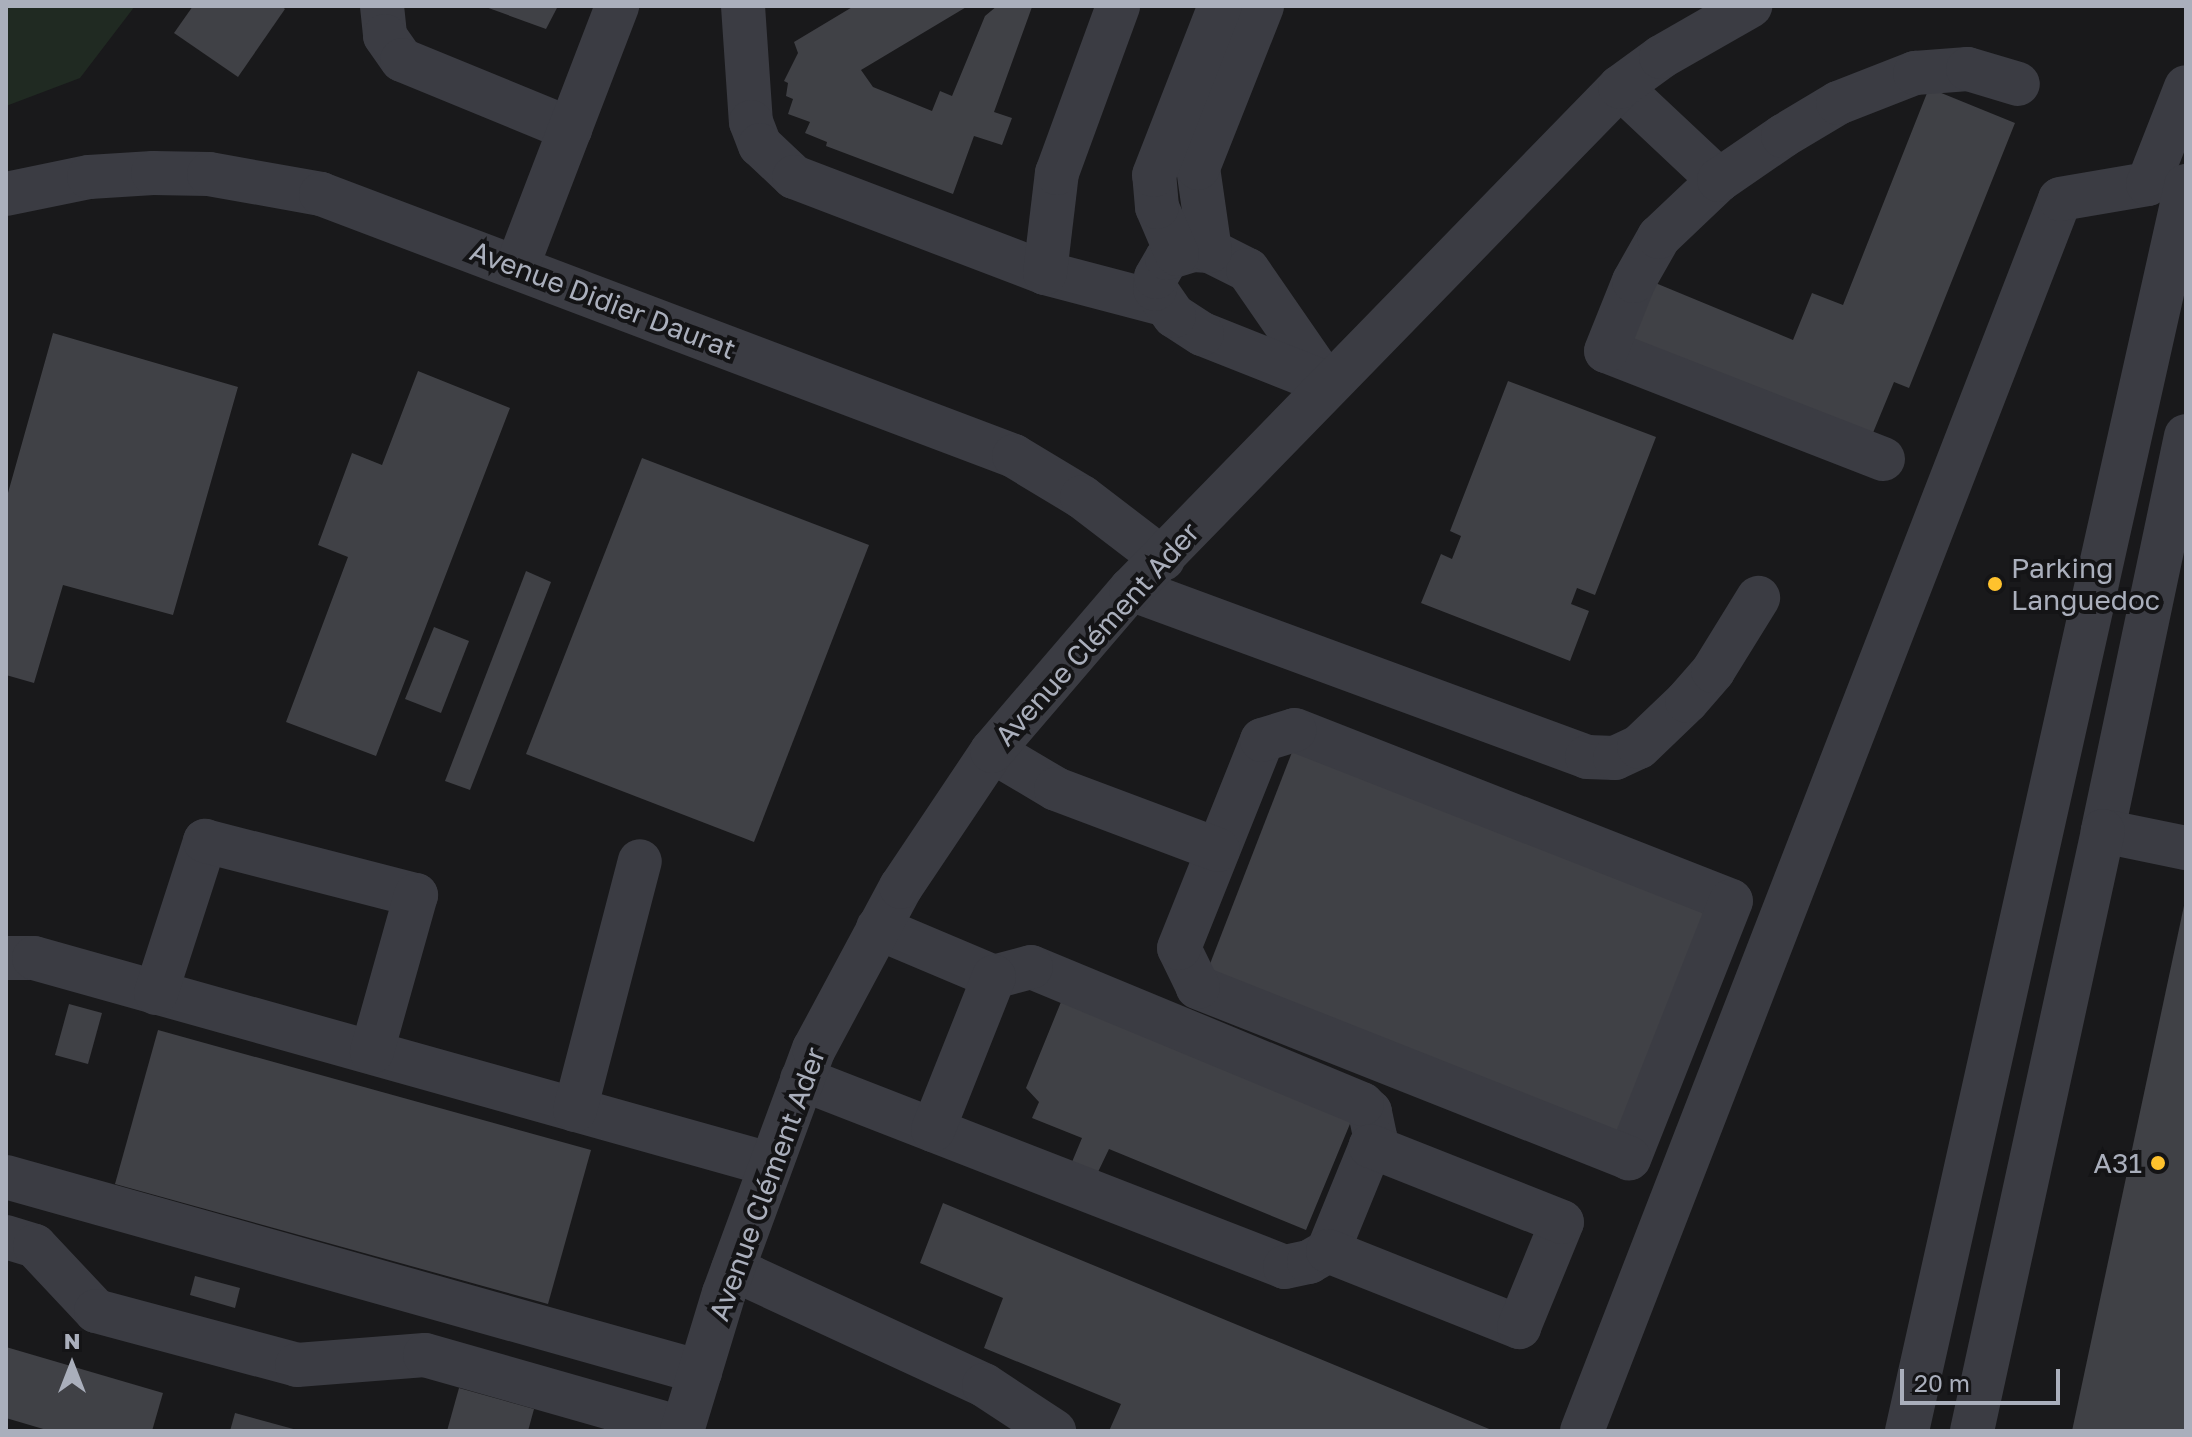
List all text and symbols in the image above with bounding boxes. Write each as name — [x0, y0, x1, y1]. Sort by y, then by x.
street label: Avenue Didier Daurat — [466, 234, 740, 366]
street label: Avenue Clément Ader — [988, 515, 1206, 753]
place label: Parking Languedoc — [2011, 551, 2160, 617]
marker: Parking Languedoc — [1986, 575, 2004, 593]
street label: Avenue Clément Ader — [702, 1043, 832, 1325]
place label: A31 — [2093, 1146, 2142, 1180]
marker: A31 — [2149, 1154, 2167, 1172]
north arrow — [32, 1325, 112, 1405]
text: N — [64, 1327, 80, 1354]
scale bar — [1904, 1353, 2064, 1403]
text: 20 m — [1914, 1368, 1970, 1397]

